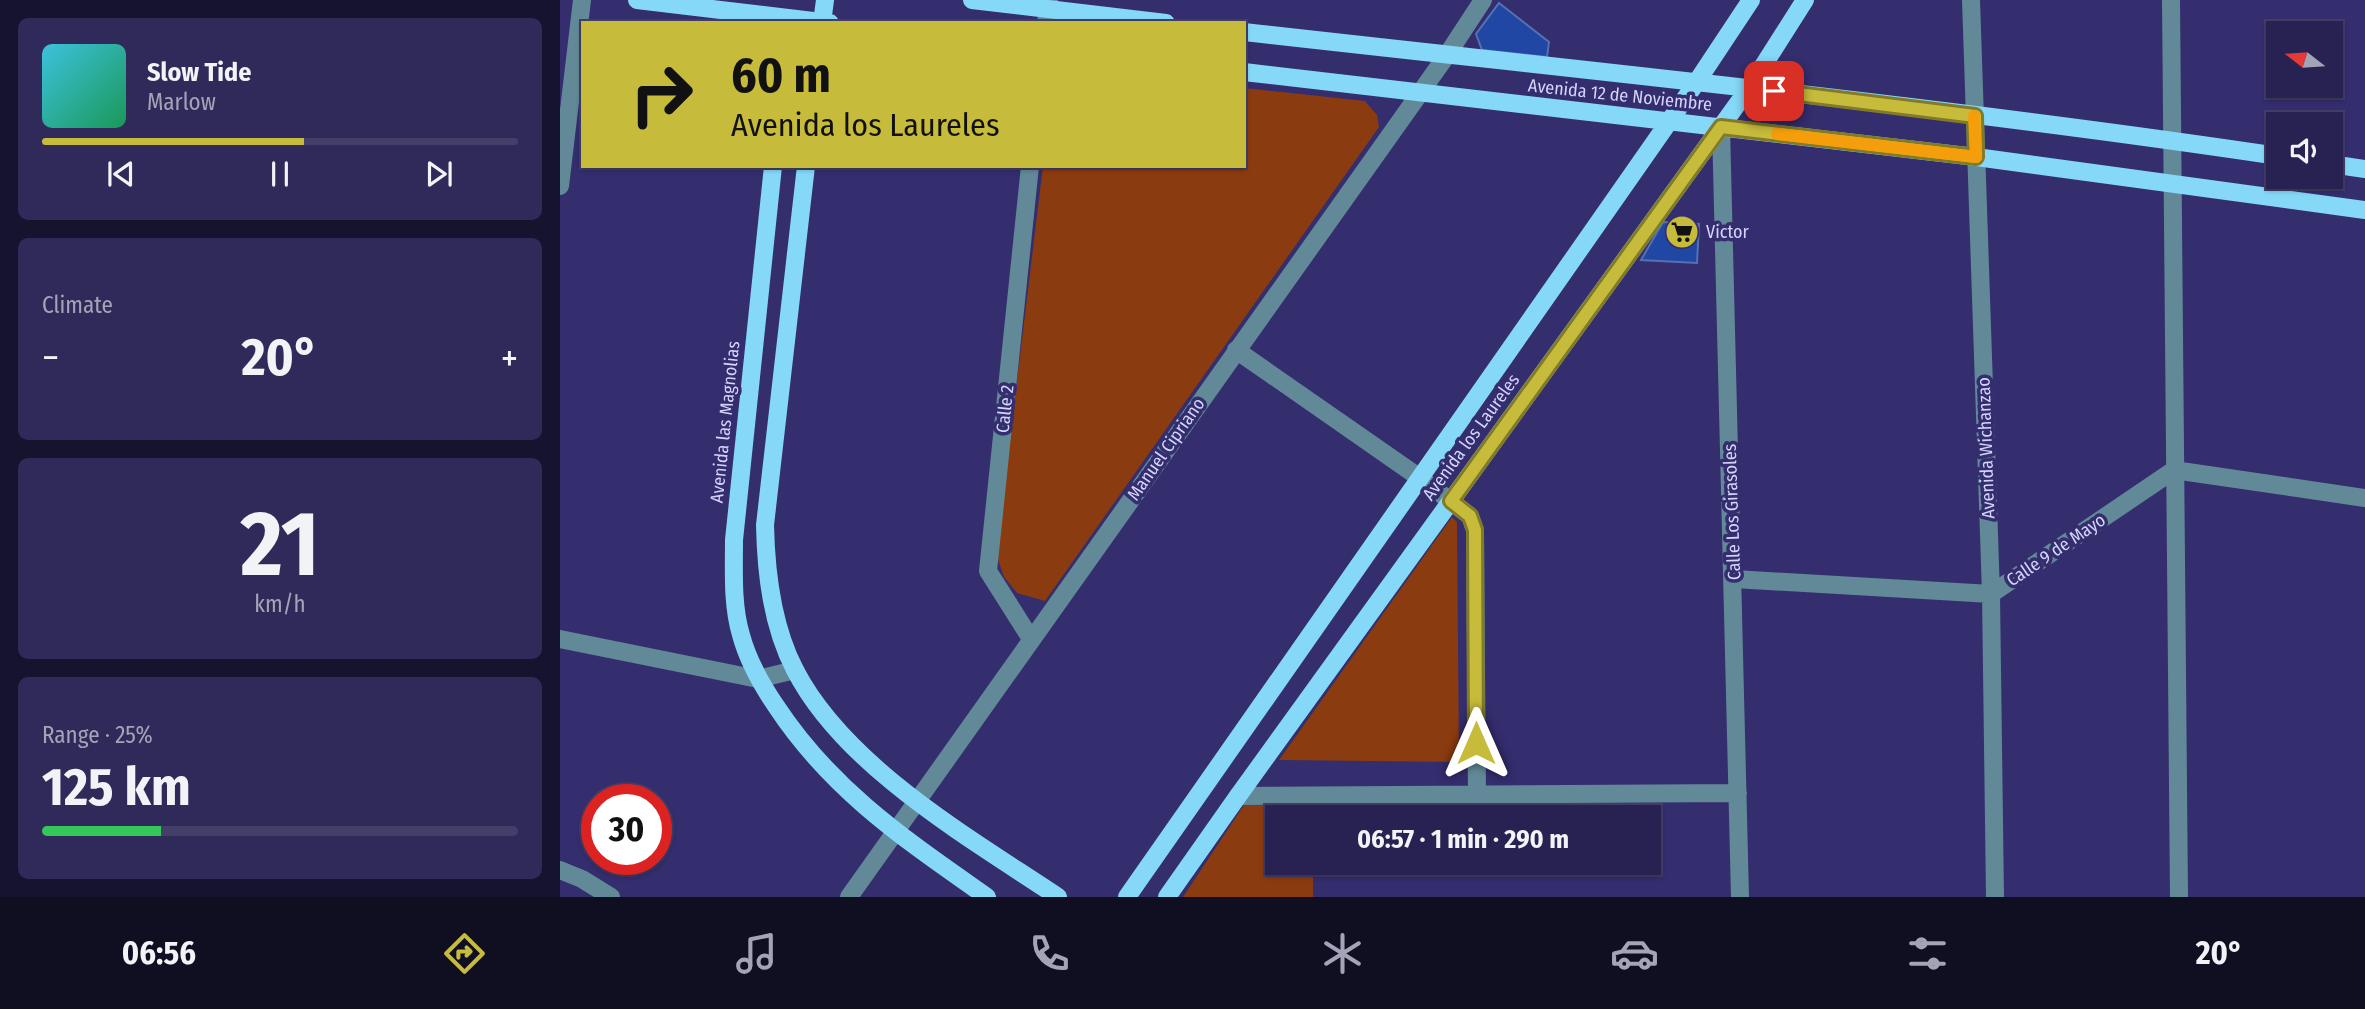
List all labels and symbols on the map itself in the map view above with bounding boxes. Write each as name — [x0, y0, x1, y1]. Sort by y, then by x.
north arrow — [2266, 21, 2343, 98]
pin — [1744, 61, 1804, 121]
street label: Avenida 12 de Noviembre — [1527, 74, 1713, 116]
supermarket icon: Victor — [1663, 213, 1701, 251]
place label: Victor — [1706, 221, 1749, 243]
street label: Avenida las Magnolias — [706, 340, 744, 504]
street label: Avenida los Laureles — [1418, 369, 1524, 505]
street label: Avenida Wichanzao — [1973, 377, 1999, 519]
street label: Calle 2 — [992, 384, 1018, 434]
street label: Manuel Cipriano — [1123, 393, 1209, 505]
street label: Calle Los Girasoles — [1719, 443, 1745, 581]
street label: Calle 9 de Mayo — [2002, 509, 2110, 591]
position arrow — [1439, 706, 1513, 780]
speed limit sign: 30 — [581, 784, 672, 875]

